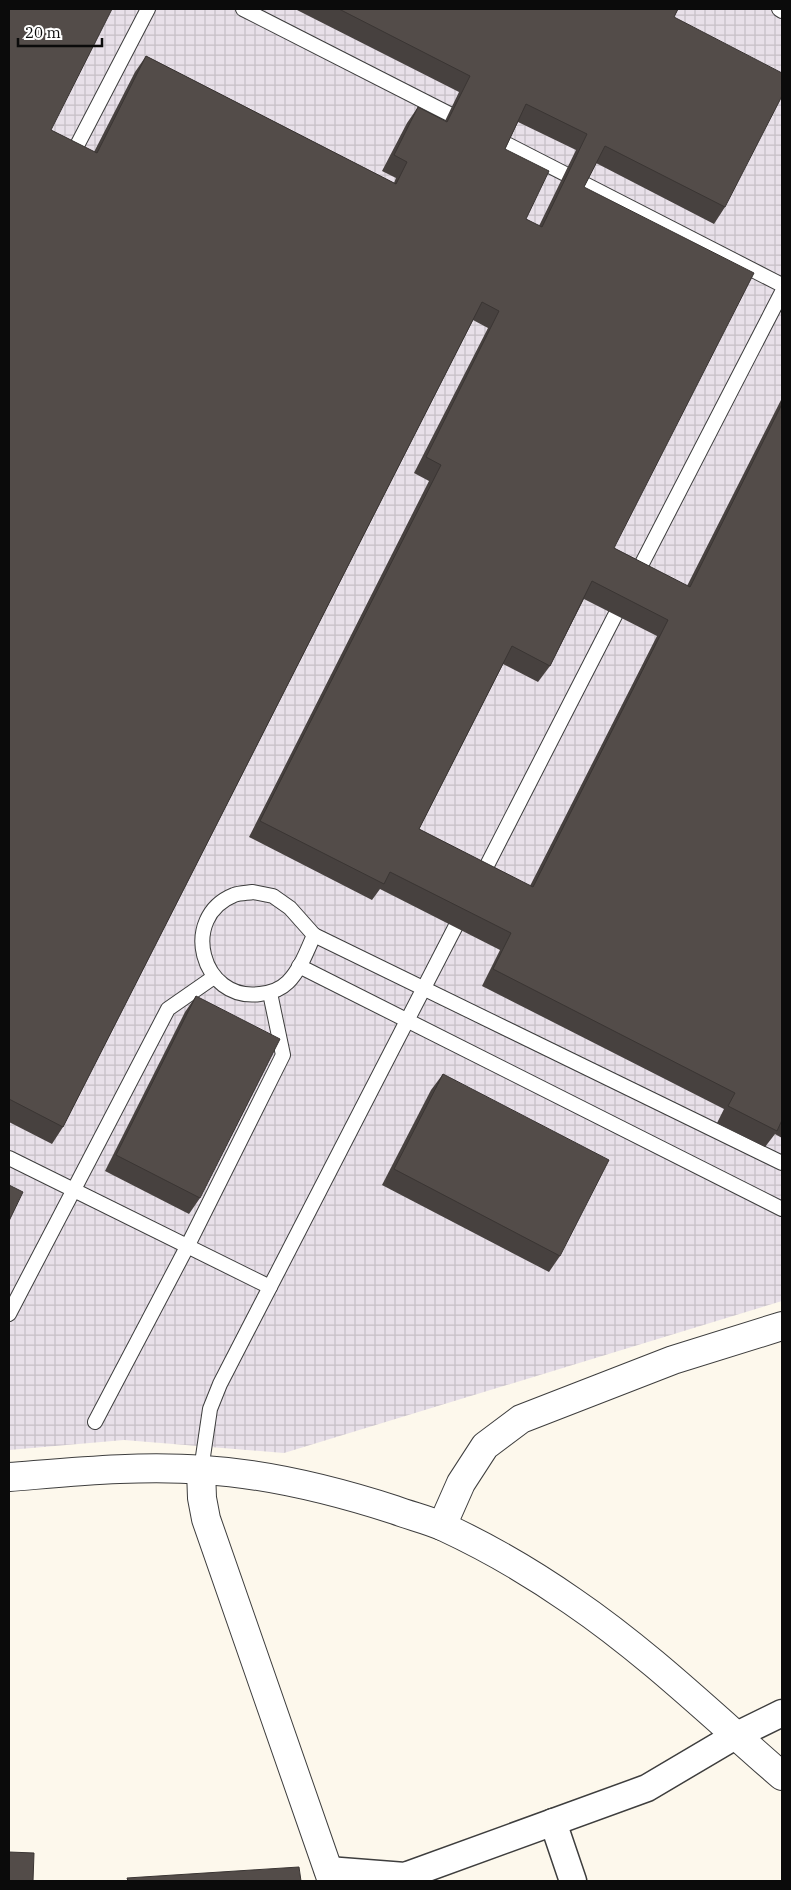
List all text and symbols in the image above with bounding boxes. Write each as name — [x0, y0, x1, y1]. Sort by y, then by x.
scale bar — [18, 15, 101, 47]
text: 20 m — [25, 23, 61, 42]

